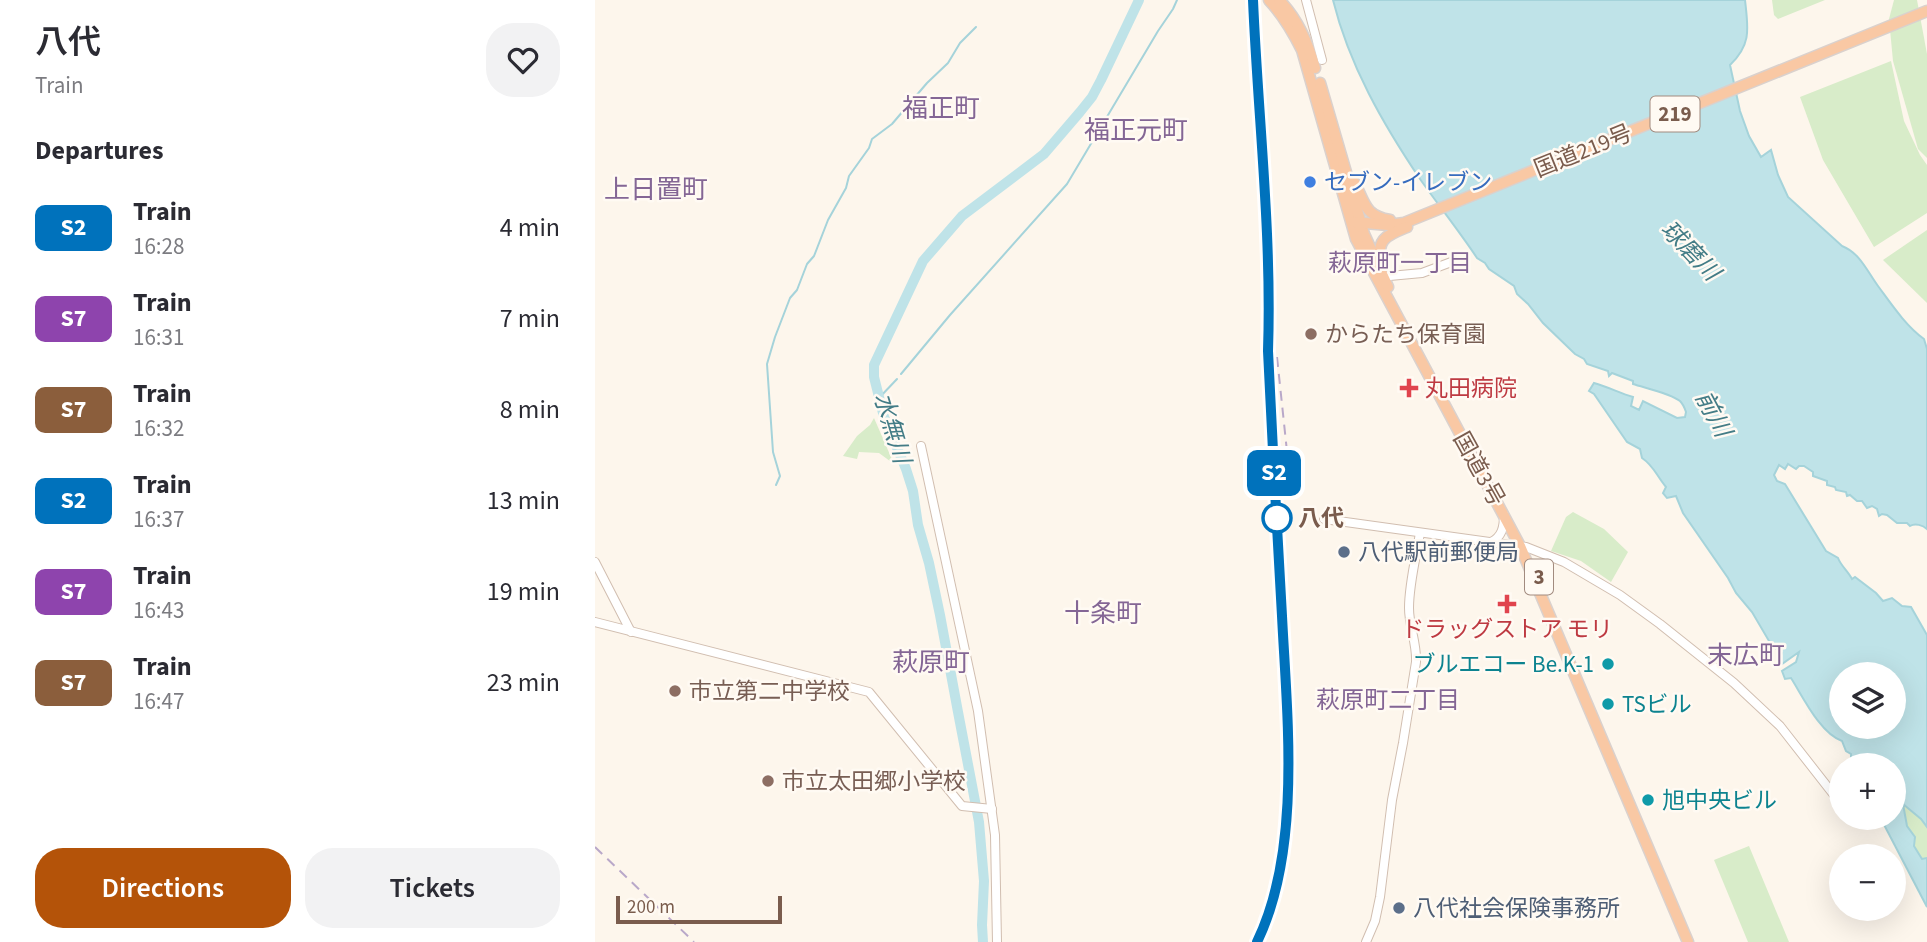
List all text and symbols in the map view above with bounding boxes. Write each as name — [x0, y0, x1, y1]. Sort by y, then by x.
text: 八代 — [35, 19, 101, 66]
button: heart — [486, 23, 560, 97]
text: Train — [35, 69, 84, 102]
district label: 福正町 — [902, 90, 980, 127]
road number: 219 — [1651, 96, 1699, 132]
district label: 福正元町 — [1084, 112, 1188, 149]
street label: 国道219号 — [1529, 116, 1637, 186]
text: Departures — [35, 132, 163, 169]
place label: セブン-イレブン — [1324, 166, 1492, 199]
district label: 上日置町 — [604, 171, 708, 208]
marker: セブン-イレブン — [1302, 174, 1318, 190]
text: Train — [133, 193, 192, 230]
text: 4 min — [500, 209, 560, 246]
text: S2 — [60, 210, 87, 245]
water label: 球磨川 — [1652, 213, 1730, 291]
text: 16:28 — [133, 230, 184, 263]
district label: 萩原町一丁目 — [1328, 246, 1472, 281]
text: Train — [133, 284, 192, 321]
text: 7 min — [500, 300, 560, 337]
text: S7 — [60, 301, 87, 336]
place label: からたち保育園 — [1325, 318, 1486, 351]
text: 16:31 — [133, 321, 184, 354]
marker: からたち保育園 — [1303, 326, 1319, 342]
place label: 丸田病院 — [1425, 372, 1517, 405]
text: Train — [133, 375, 192, 412]
marker: 丸田病院 — [1399, 378, 1419, 398]
water label: 前川 — [1686, 385, 1741, 446]
water label: 水無川 — [865, 388, 920, 470]
text: 8 min — [500, 391, 560, 428]
text: S7 — [60, 392, 87, 427]
text: 16:32 — [133, 412, 184, 445]
street label: 国道3号 — [1445, 426, 1513, 512]
line badge: S2 — [1243, 450, 1305, 496]
text: S2 — [1261, 455, 1287, 490]
text: Train — [133, 466, 192, 503]
text: 13 min — [487, 482, 560, 519]
text: S2 — [60, 483, 87, 518]
place label: 八代 — [1298, 502, 1344, 535]
text: 16:37 — [133, 503, 184, 536]
marker: 八代 — [1262, 503, 1292, 533]
place label: 八代駅前郵便局 — [1358, 536, 1519, 569]
marker: 八代駅前郵便局 — [1336, 544, 1352, 560]
text: Train — [133, 557, 192, 594]
road number: 3 — [1525, 560, 1553, 594]
text: 19 min — [487, 573, 560, 610]
text: S7 — [60, 574, 87, 609]
text: 16:43 — [133, 594, 184, 627]
district label: 十条町 — [1064, 595, 1142, 632]
marker: ドラッグストア モリ — [1499, 596, 1515, 612]
place label: ドラッグストア モリ — [1401, 613, 1613, 646]
district label: 末広町 — [1707, 637, 1785, 674]
district label: 萩原町 — [892, 644, 970, 681]
text: Train — [133, 648, 192, 685]
place label: ブルエコー Be.K-1 — [1413, 648, 1594, 681]
marker: ブルエコー Be.K-1 — [1600, 656, 1616, 672]
map controls — [1829, 662, 1906, 921]
button: layers — [1829, 662, 1906, 739]
text: 23 min — [487, 664, 560, 701]
text: S7 — [60, 665, 87, 700]
place label: 市立第二中学校 — [689, 675, 850, 708]
marker: 市立第二中学校 — [667, 683, 683, 699]
district label: 萩原町二丁目 — [1316, 683, 1460, 718]
text: 16:47 — [133, 685, 184, 718]
place label: TSビル — [1622, 688, 1692, 721]
marker: TSビル — [1600, 696, 1616, 712]
button: + — [1829, 753, 1906, 830]
place label: 市立太田郷小学校 — [782, 765, 966, 798]
marker: 市立太田郷小学校 — [760, 773, 776, 789]
place label: 旭中央ビル — [1662, 784, 1777, 817]
marker: 旭中央ビル — [1640, 792, 1656, 808]
button: − — [1829, 844, 1906, 921]
button: Directions — [35, 848, 291, 928]
button: Tickets — [305, 848, 560, 928]
place label: 八代社会保険事務所 — [1413, 892, 1620, 925]
scale bar — [616, 893, 782, 925]
text: 200 m — [627, 894, 675, 921]
marker: 八代社会保険事務所 — [1391, 900, 1407, 916]

